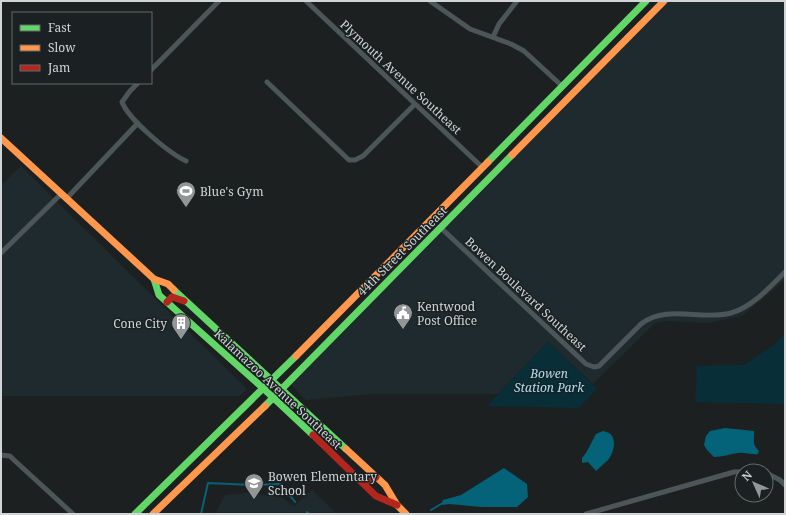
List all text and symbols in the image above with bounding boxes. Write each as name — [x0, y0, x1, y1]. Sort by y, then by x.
legend — [12, 12, 152, 84]
street label: Plymouth Avenue Southeast — [337, 16, 465, 138]
text: Fast — [48, 19, 71, 36]
text: Slow — [48, 39, 76, 56]
text: Jam — [47, 59, 70, 76]
sports icon: Blue's Gym — [175, 180, 197, 208]
place label: Blue's Gym — [200, 183, 263, 200]
street label: 44th Street Southeast — [353, 202, 451, 300]
street label: Bowen Boulevard Southeast — [462, 233, 590, 355]
place label: Kentwood Post Office — [417, 298, 477, 329]
public building icon: Kentwood Post Office — [392, 302, 414, 330]
building icon: Cone City — [170, 312, 192, 340]
place label: Cone City — [113, 315, 167, 332]
street label: Kalamazoo Avenue Southeast — [211, 325, 345, 453]
park label: Bowen Station Park — [514, 365, 585, 396]
north arrow — [734, 463, 774, 503]
text: N — [738, 467, 755, 484]
place label: Bowen Elementary School — [268, 468, 377, 499]
school or university icon: Bowen Elementary School — [243, 472, 265, 500]

